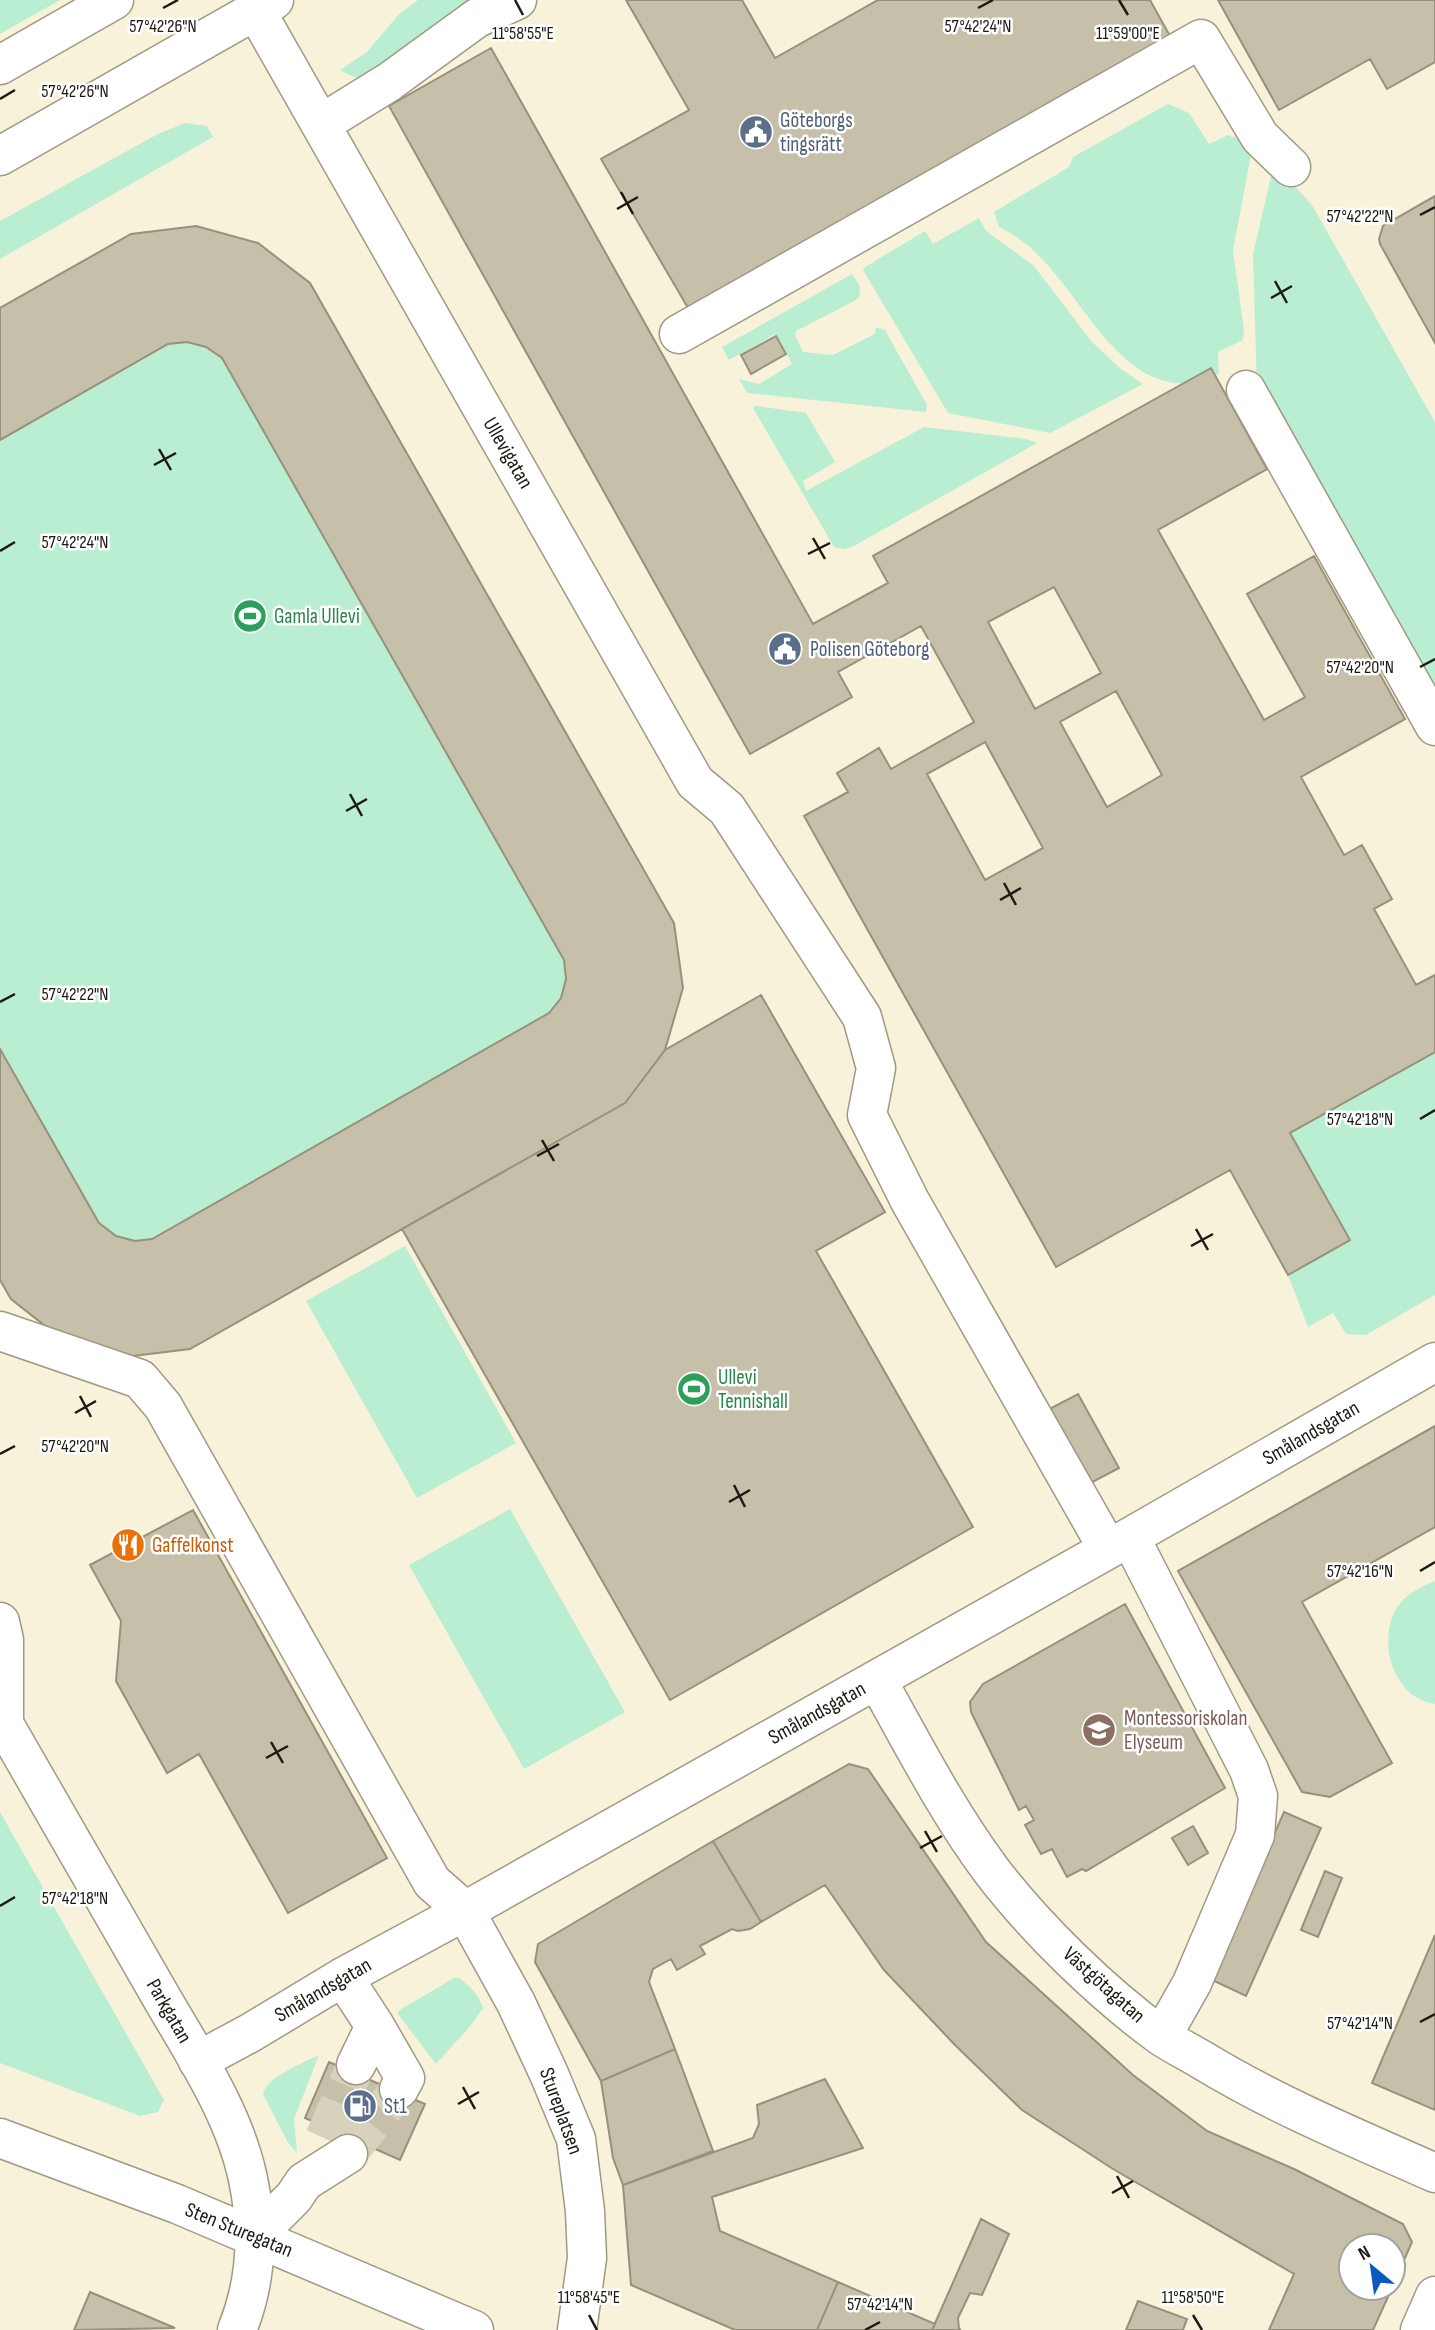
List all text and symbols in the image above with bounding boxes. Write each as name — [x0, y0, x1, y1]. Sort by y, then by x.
text: 57°42'26"N — [129, 16, 197, 37]
text: 57°42'24"N — [944, 16, 1012, 37]
text: 11°58'55"E — [492, 23, 554, 44]
text: 11°59'00"E — [1096, 23, 1160, 44]
text: 57°42'26"N — [41, 81, 109, 102]
place label: Göteborgs tingsrätt — [780, 108, 853, 157]
public building icon: Göteborgs tingsrätt — [737, 113, 775, 151]
text: 57°42'22"N — [1326, 206, 1394, 227]
street label: Ullevigatan — [478, 413, 538, 493]
text: 57°42'24"N — [41, 532, 109, 553]
sports icon: Gamla Ullevi — [231, 597, 269, 635]
place label: Gamla Ullevi — [274, 604, 360, 629]
public building icon: Polisen Göteborg — [766, 630, 804, 668]
place label: Polisen Göteborg — [810, 637, 929, 662]
text: 57°42'20"N — [1326, 657, 1394, 678]
text: 57°42'22"N — [41, 984, 109, 1005]
text: 57°42'18"N — [1327, 1109, 1393, 1130]
place label: Ullevi Tennishall — [718, 1365, 788, 1414]
sports icon: Ullevi Tennishall — [675, 1370, 713, 1408]
street label: Smålandsgatan — [1258, 1395, 1364, 1471]
text: 57°42'20"N — [41, 1436, 109, 1457]
restaurant icon: Gaffelkonst — [109, 1526, 147, 1564]
place label: Gaffelkonst — [152, 1533, 234, 1558]
text: 57°42'16"N — [1327, 1561, 1393, 1582]
street label: Smålandsgatan — [764, 1676, 870, 1750]
place label: Montessoriskolan Elyseum — [1124, 1706, 1247, 1755]
school or university icon: Montessoriskolan Elyseum — [1080, 1711, 1118, 1749]
text: 57°42'18"N — [42, 1888, 108, 1909]
street label: Västgötagatan — [1058, 1942, 1150, 2028]
street label: Smålandsgatan — [270, 1952, 376, 2028]
street label: Parkgatan — [141, 1975, 197, 2047]
text: 57°42'14"N — [1327, 2013, 1393, 2034]
street label: Stureplatsen — [534, 2064, 588, 2158]
fuel station icon: St1 — [341, 2087, 379, 2125]
place label: St1 — [384, 2094, 408, 2119]
street label: Sten Sturegatan — [182, 2197, 296, 2263]
north arrow — [1337, 2232, 1407, 2302]
text: N — [1354, 2241, 1375, 2266]
text: 11°58'45"E — [558, 2287, 620, 2308]
text: 11°58'50"E — [1162, 2287, 1224, 2308]
text: 57°42'14"N — [847, 2294, 913, 2315]

